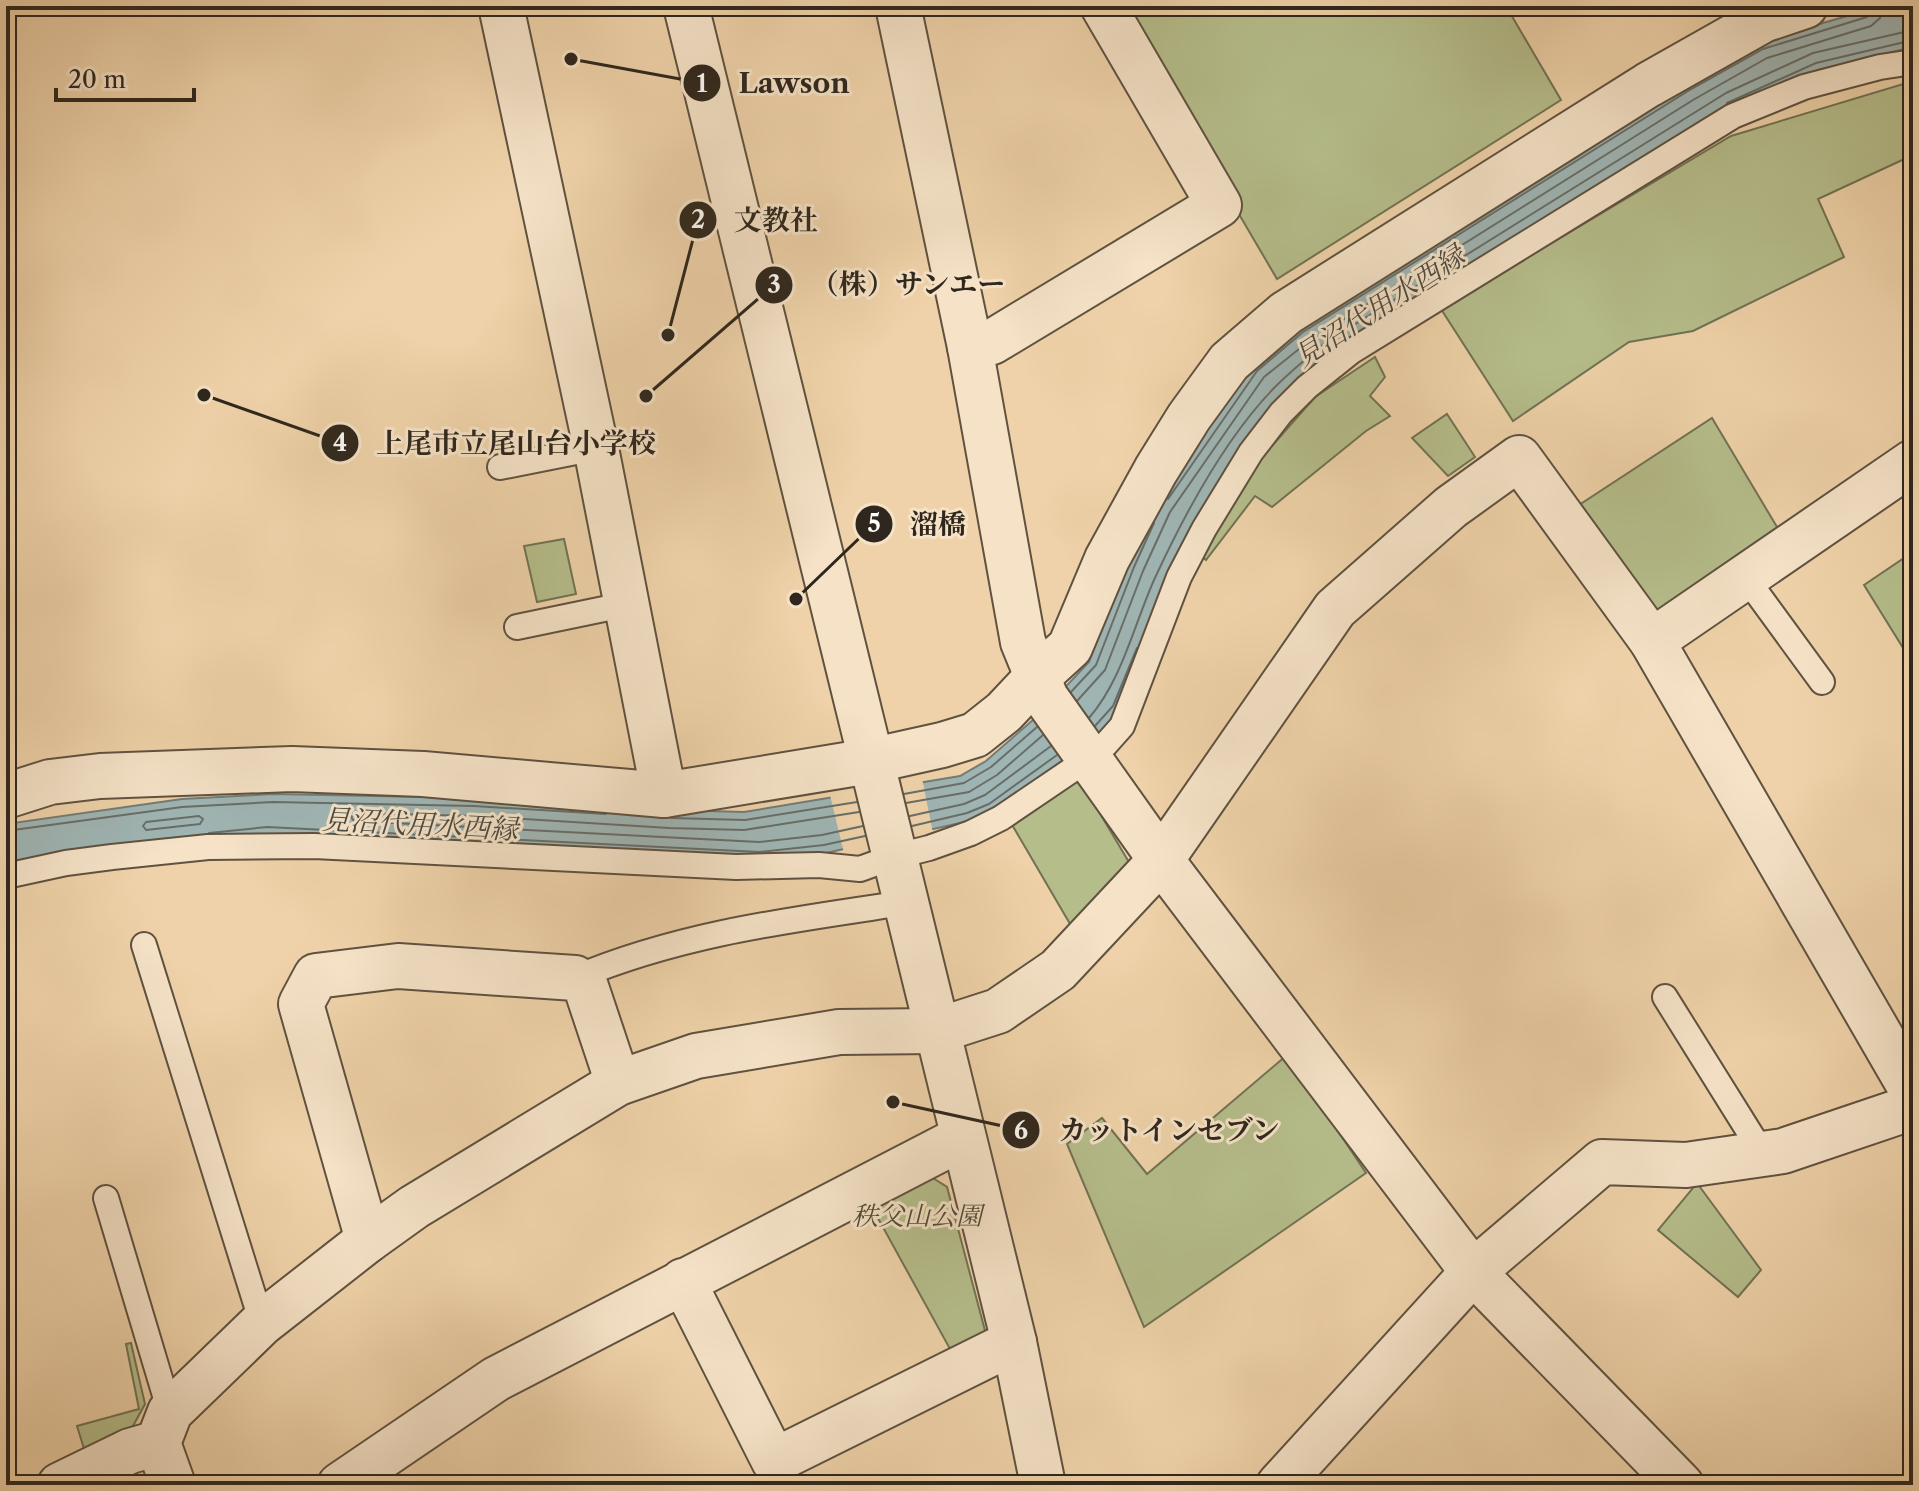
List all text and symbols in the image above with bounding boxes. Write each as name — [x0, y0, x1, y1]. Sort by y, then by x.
scale bar — [56, 52, 194, 102]
callout: Lawson — [682, 57, 865, 109]
text: 20 m — [68, 65, 126, 94]
text: Lawson — [738, 66, 850, 100]
text: 1 — [697, 69, 708, 98]
callout: 文教社 — [678, 194, 834, 246]
text: 文教社 — [734, 203, 818, 237]
text: 2 — [691, 205, 705, 234]
water label: 見沼代用水西縁 — [1288, 237, 1473, 374]
callout: （株）サンエー — [754, 259, 1022, 311]
text: （株）サンエー — [811, 267, 1005, 301]
text: 3 — [767, 270, 781, 299]
callout: 上尾市立尾山台小学校 — [320, 417, 672, 469]
text: 上尾市立尾山台小学校 — [376, 426, 656, 460]
text: 4 — [333, 428, 347, 457]
callout: 溜橋 — [854, 498, 982, 550]
text: 溜橋 — [910, 507, 966, 541]
text: 5 — [867, 509, 881, 538]
water label: 見沼代用水西縁 — [321, 802, 522, 846]
callout: カットインセブン — [1001, 1104, 1297, 1156]
text: カットインセブン — [1058, 1113, 1280, 1147]
text: 6 — [1014, 1116, 1028, 1145]
park label: 秩父山公園 — [852, 1200, 986, 1232]

